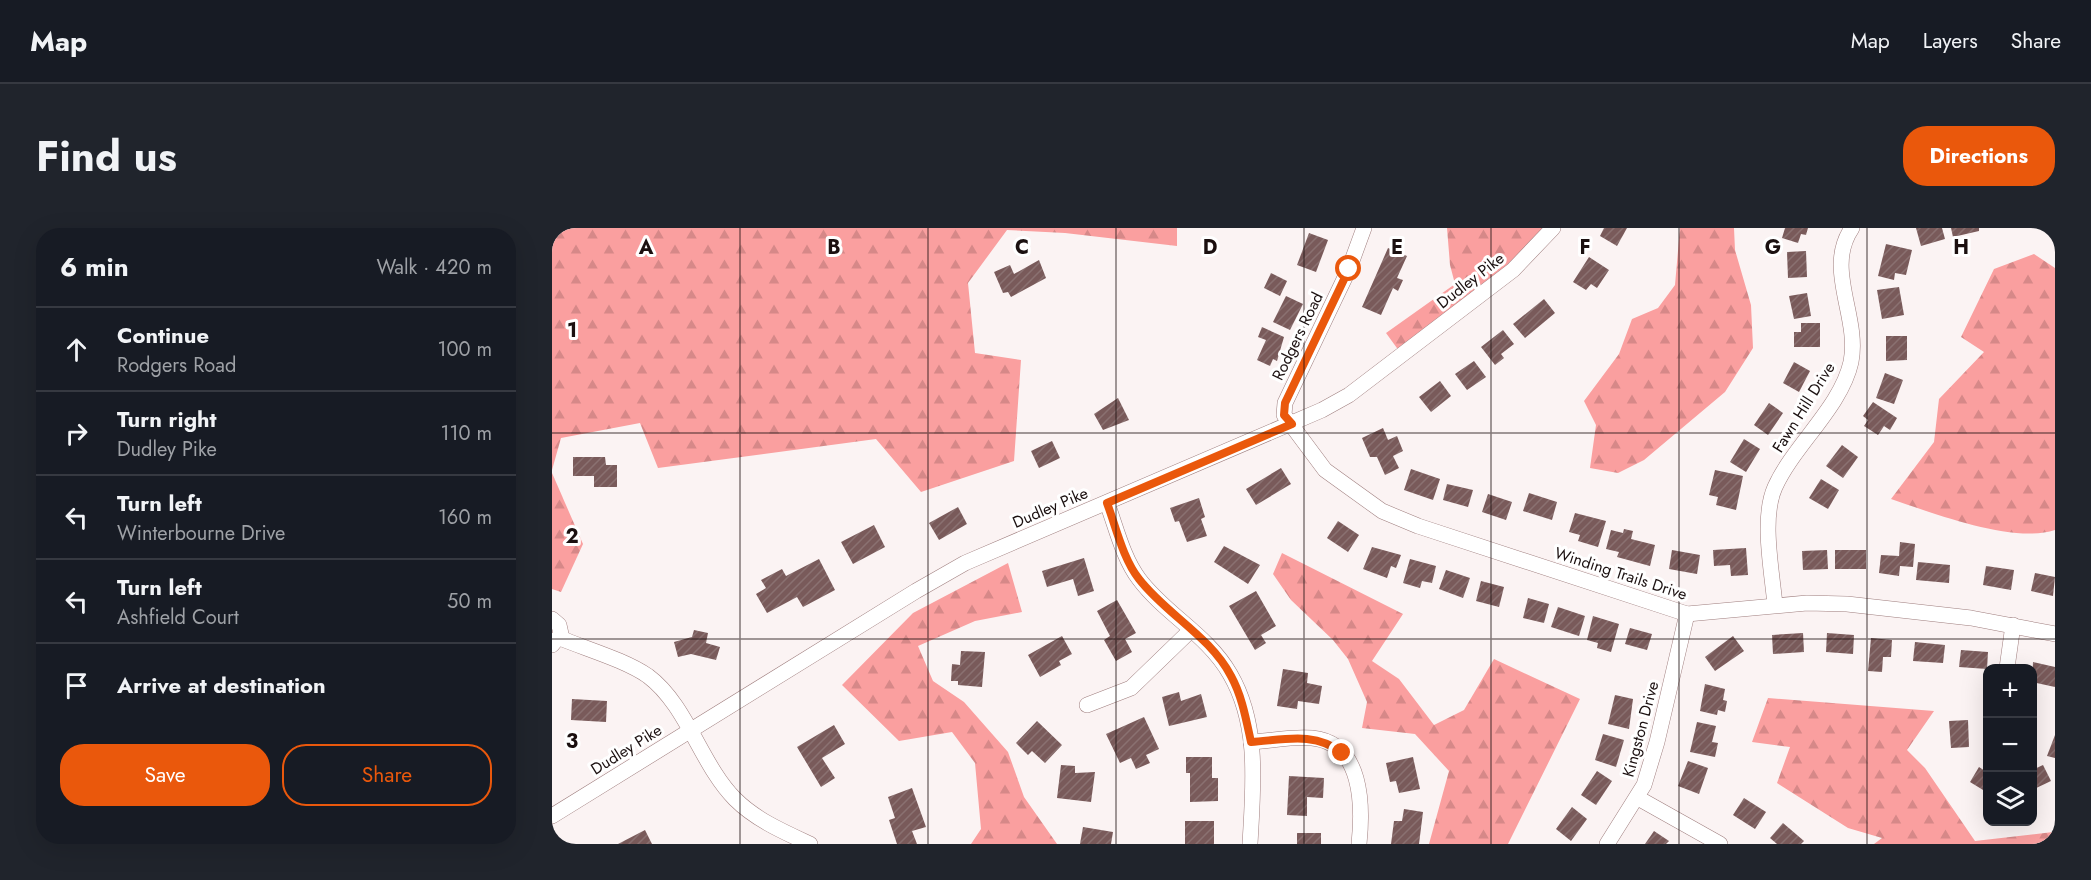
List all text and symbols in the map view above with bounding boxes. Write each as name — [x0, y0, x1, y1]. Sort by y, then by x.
text: Map — [30, 21, 87, 62]
text: Map — [1851, 26, 1890, 56]
text: Layers — [1923, 26, 1978, 56]
text: Share — [2011, 26, 2061, 56]
text: Find us — [36, 126, 177, 187]
button: Directions — [1903, 126, 2055, 186]
text: A — [638, 233, 654, 262]
text: B — [827, 233, 841, 262]
text: C — [1015, 233, 1029, 262]
text: D — [1203, 233, 1217, 262]
text: E — [1391, 233, 1403, 262]
text: F — [1579, 233, 1591, 262]
text: G — [1765, 233, 1781, 262]
text: H — [1953, 233, 1969, 262]
street label: Dudley Pike — [1432, 247, 1509, 314]
text: 6 min — [60, 248, 129, 286]
text: Walk · 420 m — [377, 253, 492, 282]
route start — [1335, 255, 1361, 281]
street label: Rodgers Road — [1266, 288, 1329, 384]
text: 1 — [567, 316, 577, 345]
text: Continue — [117, 319, 209, 351]
icon: ahead — [60, 333, 93, 366]
text: 100 m — [437, 335, 492, 364]
text: Rodgers Road — [117, 351, 236, 380]
street label: Fawn Hill Drive — [1767, 358, 1840, 457]
text: Turn right — [117, 403, 217, 435]
icon: right — [60, 417, 93, 450]
text: 110 m — [440, 419, 492, 448]
text: Dudley Pike — [117, 435, 217, 464]
street label: Dudley Pike — [1009, 481, 1091, 534]
text: Turn left — [117, 487, 202, 519]
icon: left — [60, 501, 93, 534]
text: 160 m — [438, 503, 492, 532]
text: Winterbourne Drive — [117, 519, 285, 548]
text: 2 — [565, 522, 579, 551]
street label: Winding Trails Drive — [1552, 541, 1690, 606]
text: Turn left — [117, 571, 202, 603]
icon: left — [60, 585, 93, 618]
text: 50 m — [447, 587, 492, 616]
text: Ashfield Court — [117, 603, 239, 632]
map controls — [1983, 664, 2037, 826]
button: + — [1983, 664, 2037, 718]
icon: arrive — [60, 669, 93, 702]
text: Arrive at destination — [117, 669, 326, 701]
street label: Kingston Drive — [1617, 679, 1664, 780]
button: − — [1983, 718, 2037, 772]
street label: Dudley Pike — [586, 719, 666, 780]
text: 3 — [566, 727, 578, 756]
route end — [1328, 739, 1354, 765]
button: Save — [60, 744, 270, 806]
button: Share — [282, 744, 492, 806]
button: layers — [1983, 772, 2037, 826]

